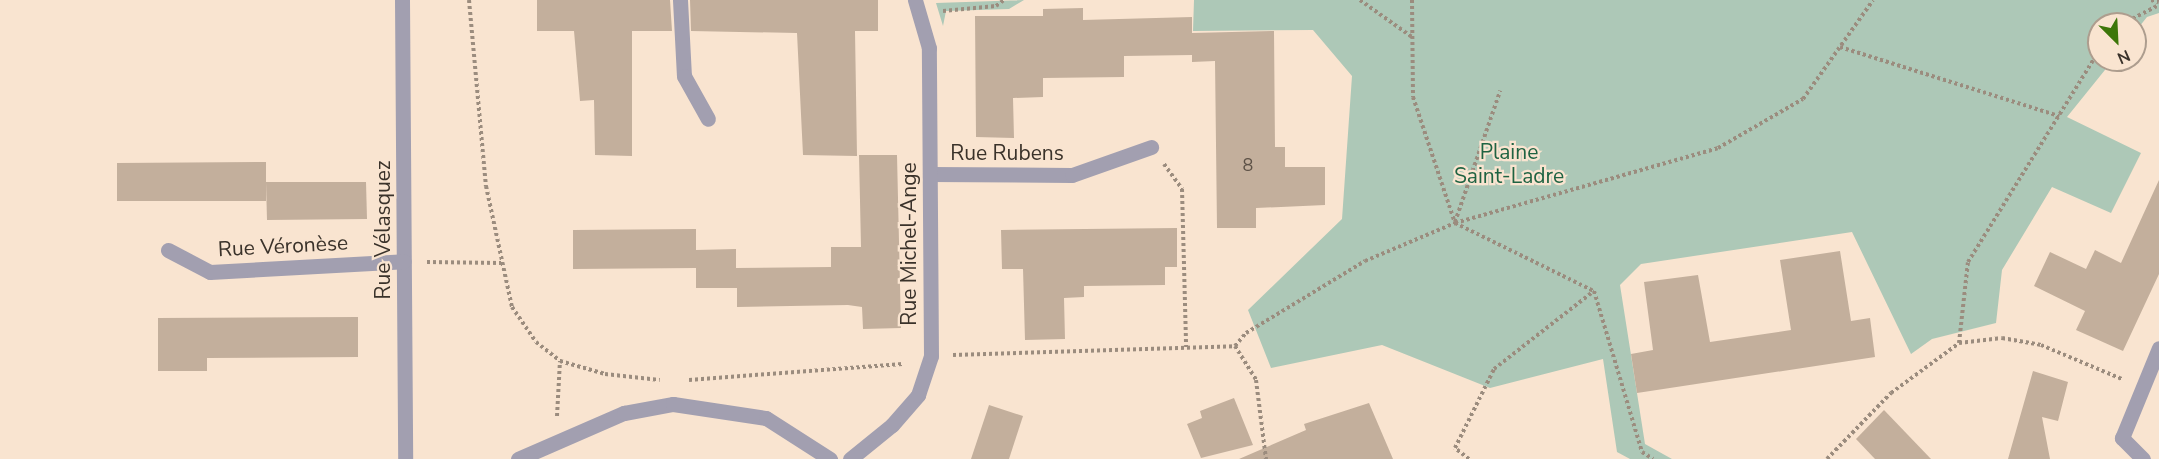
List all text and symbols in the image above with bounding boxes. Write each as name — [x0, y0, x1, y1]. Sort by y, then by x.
north arrow — [2087, 12, 2147, 72]
text: N — [2114, 44, 2133, 69]
park label: Plaine Saint-Ladre — [1454, 139, 1564, 189]
street label: Rue Rubens — [950, 140, 1064, 166]
house number: 8 — [1243, 154, 1253, 176]
street label: Rue Vélasquez — [370, 160, 396, 300]
street label: Rue Michel-Ange — [896, 162, 922, 326]
street label: Rue Véronèse — [217, 230, 349, 262]

